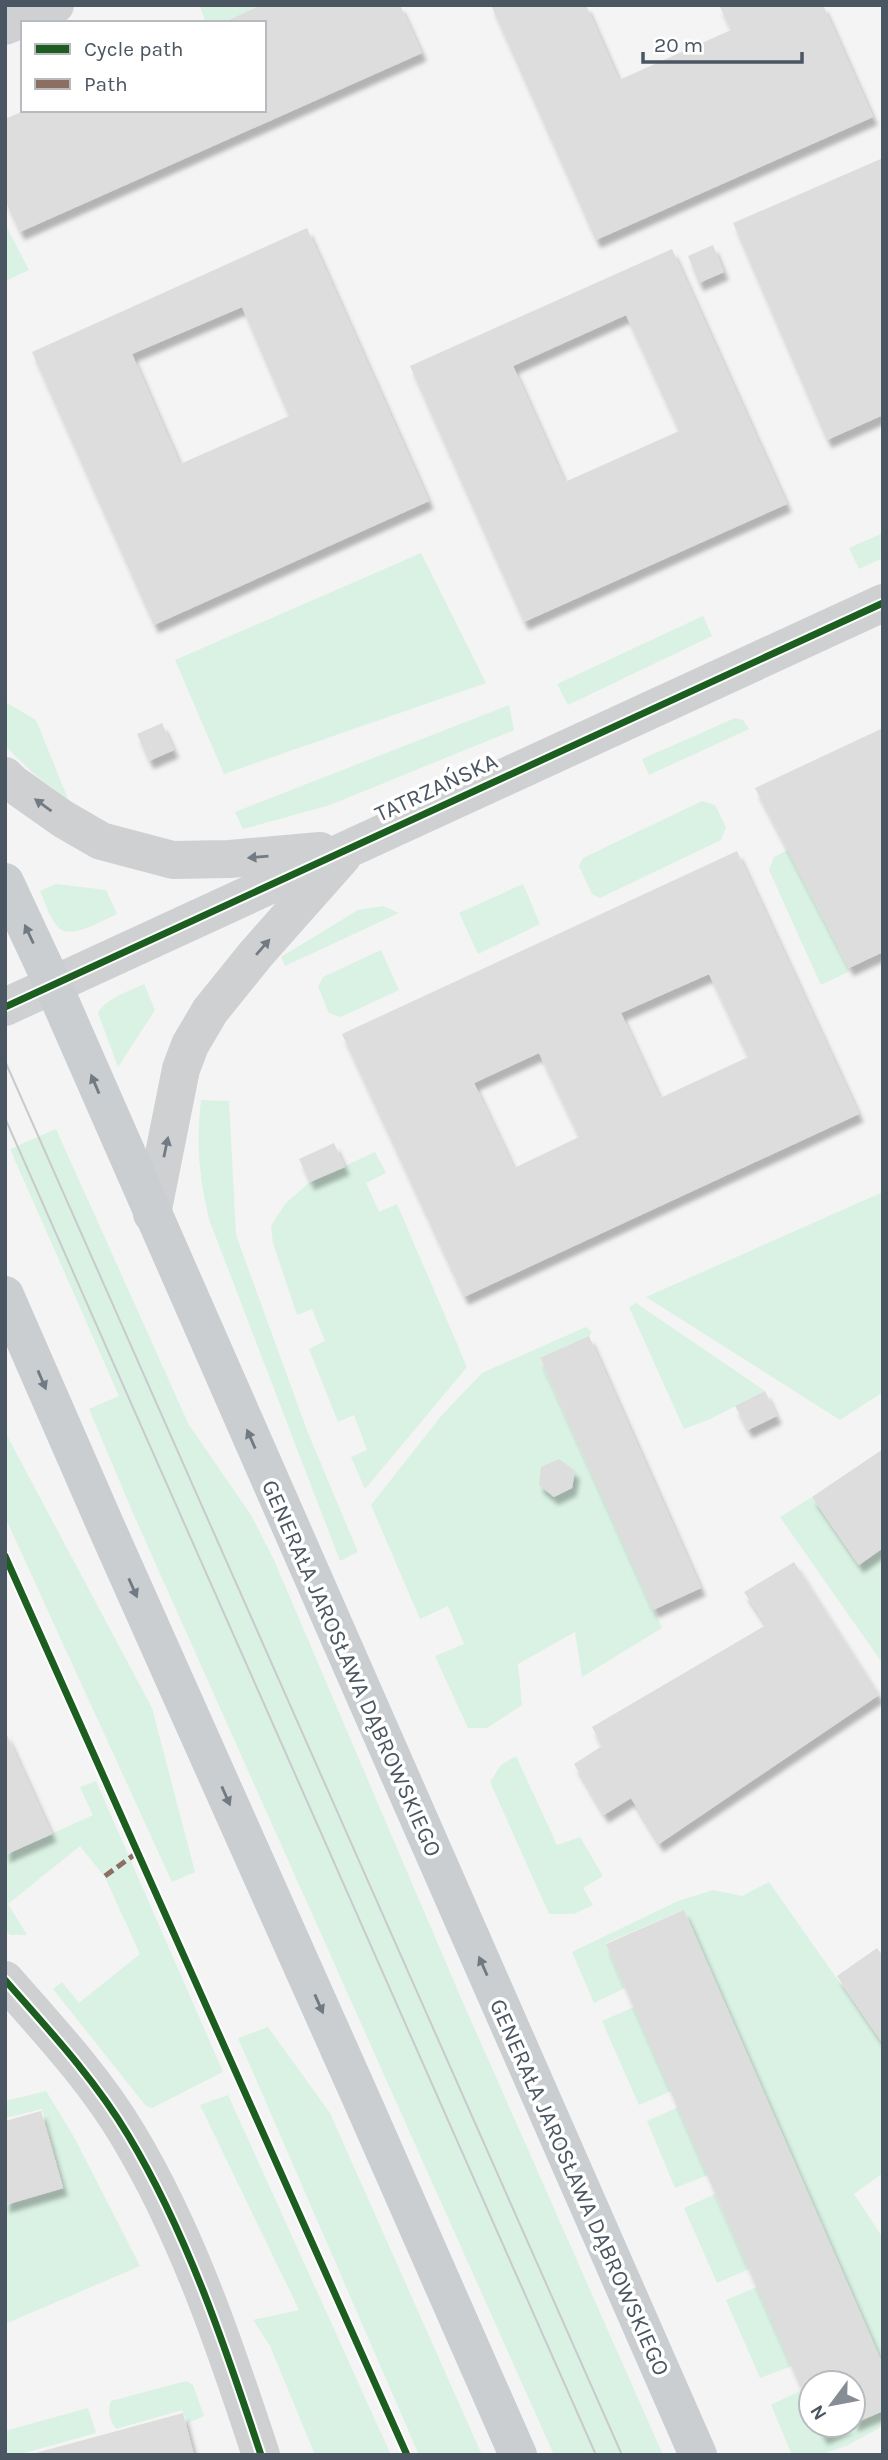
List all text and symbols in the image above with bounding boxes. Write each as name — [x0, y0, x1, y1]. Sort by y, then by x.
legend — [21, 21, 266, 112]
scale bar — [643, 21, 802, 65]
text: 20 m — [654, 33, 703, 57]
text: Cycle path — [84, 37, 184, 61]
text: Path — [84, 72, 128, 96]
street label: TATRZAŃSKA — [371, 747, 502, 828]
one-way arrow — [34, 798, 52, 812]
one-way arrow — [247, 852, 269, 863]
one-way arrow — [23, 924, 35, 944]
one-way arrow — [255, 938, 271, 956]
one-way arrow — [90, 1074, 101, 1095]
one-way arrow — [160, 1136, 171, 1158]
one-way arrow — [37, 1369, 48, 1390]
one-way arrow — [245, 1429, 257, 1449]
street label: GENERAŁA JAROSŁAWA DĄBROWSKIEGO — [256, 1476, 447, 1861]
one-way arrow — [127, 1578, 139, 1598]
one-way arrow — [220, 1786, 232, 1806]
one-way arrow — [477, 1956, 489, 1976]
one-way arrow — [313, 1994, 325, 2014]
street label: GENERAŁA JAROSŁAWA DĄBROWSKIEGO — [484, 1995, 675, 2380]
north arrow — [797, 2369, 867, 2439]
text: N — [805, 2401, 831, 2424]

